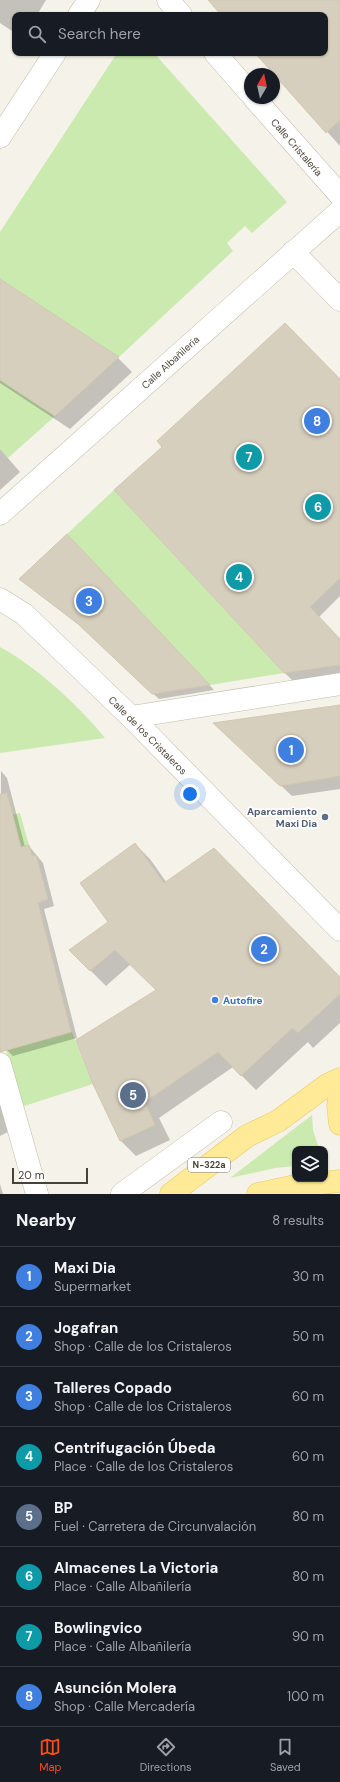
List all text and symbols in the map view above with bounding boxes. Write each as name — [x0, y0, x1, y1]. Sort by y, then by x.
search box — [12, 12, 328, 56]
icon: search — [26, 23, 48, 45]
text: Search here — [58, 24, 141, 44]
north arrow — [244, 68, 280, 104]
street label: Calle Cristalería — [268, 116, 325, 179]
street label: Calle Albañilería — [139, 333, 202, 392]
pin: 8 — [304, 406, 330, 436]
pin: 7 — [236, 442, 262, 472]
pin: 6 — [305, 492, 331, 522]
pin: 4 — [226, 562, 252, 592]
pin: 3 — [76, 586, 102, 616]
street label: Calle de los Cristaleros — [106, 693, 190, 777]
pin: 1 — [278, 735, 304, 765]
your location — [180, 784, 200, 804]
place label: Aparcamiento Maxi Dia — [247, 805, 317, 830]
marker: Aparcamiento Maxi Dia — [320, 812, 330, 822]
pin: 2 — [251, 934, 277, 964]
place label: Autofire — [223, 994, 263, 1007]
marker: Autofire — [210, 995, 220, 1005]
pin: 5 — [120, 1080, 146, 1110]
map controls — [292, 1146, 328, 1182]
button: layers — [292, 1146, 328, 1182]
road number: N-322a — [188, 1158, 230, 1172]
scale bar — [12, 1166, 88, 1185]
text: 20 m — [18, 1168, 44, 1182]
text: Nearby — [16, 1209, 76, 1231]
text: 8 results — [272, 1212, 324, 1229]
text: Maxi Dia — [54, 1258, 116, 1278]
text: 1 — [27, 1268, 31, 1285]
text: 30 m — [292, 1268, 324, 1285]
text: Supermarket — [54, 1278, 131, 1295]
text: Jogafran — [54, 1318, 118, 1338]
text: 2 — [25, 1328, 33, 1345]
text: 50 m — [292, 1328, 324, 1345]
text: Shop · Calle de los Cristaleros — [54, 1338, 232, 1355]
text: Talleres Copado — [54, 1378, 172, 1398]
text: 3 — [25, 1388, 33, 1405]
text: 60 m — [292, 1388, 324, 1405]
text: Shop · Calle de los Cristaleros — [54, 1398, 232, 1415]
text: Centrifugación Úbeda — [54, 1438, 216, 1458]
text: 4 — [25, 1448, 33, 1465]
text: 60 m — [292, 1448, 324, 1465]
text: Place · Calle de los Cristaleros — [54, 1458, 233, 1475]
text: BP — [54, 1498, 73, 1518]
text: 5 — [25, 1508, 33, 1525]
text: 80 m — [292, 1508, 324, 1525]
text: Fuel · Carretera de Circunvalación — [54, 1518, 256, 1535]
text: Almacenes La Victoria — [54, 1558, 218, 1578]
text: 6 — [25, 1568, 33, 1585]
text: 80 m — [292, 1568, 324, 1585]
text: Place · Calle Albañilería — [54, 1578, 191, 1595]
text: Bowlingvico — [54, 1618, 142, 1638]
text: 7 — [26, 1628, 32, 1645]
text: 90 m — [292, 1628, 324, 1645]
text: Place · Calle Albañilería — [54, 1638, 191, 1655]
text: Asunción Molera — [54, 1678, 177, 1698]
text: 8 — [25, 1688, 33, 1705]
text: 100 m — [287, 1688, 324, 1705]
text: Shop · Calle Mercadería — [54, 1698, 195, 1715]
tab: Map — [39, 1736, 61, 1774]
tab: Directions — [140, 1736, 192, 1774]
tab: Saved — [270, 1736, 301, 1774]

